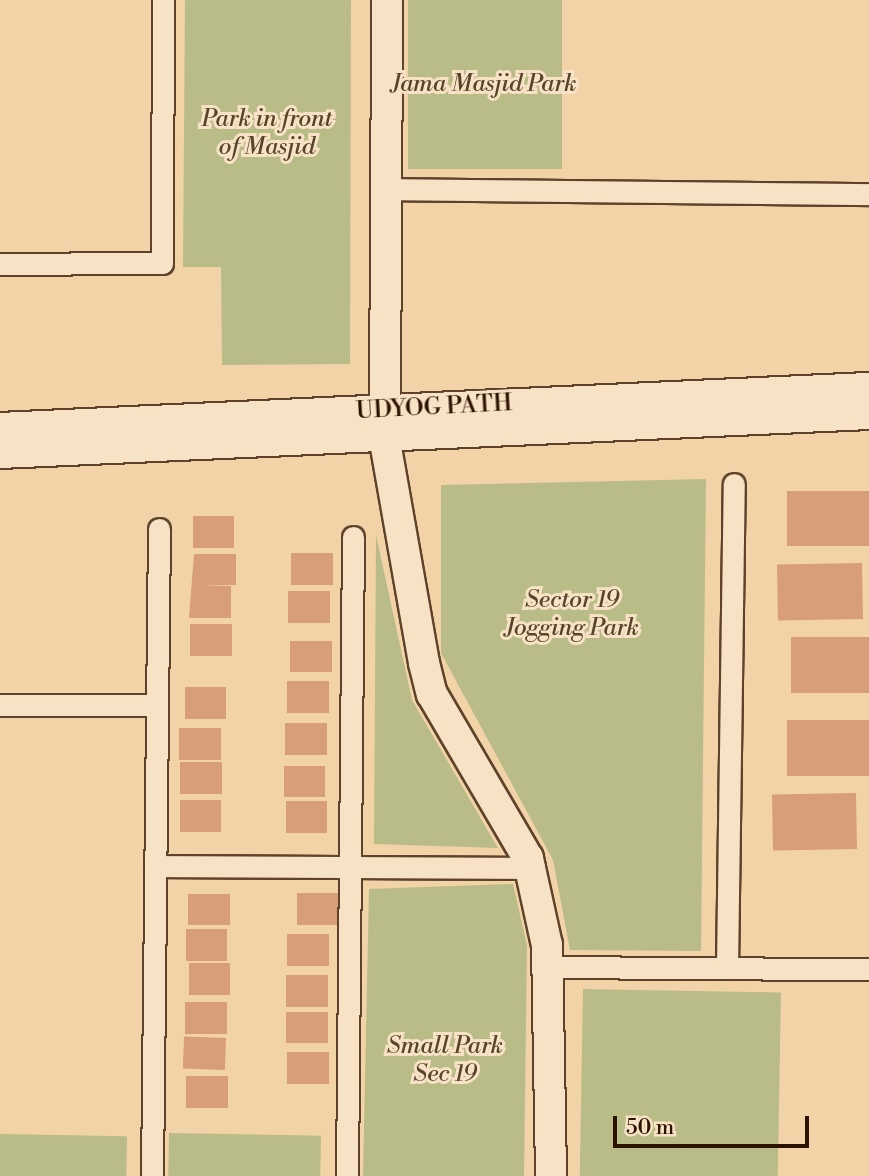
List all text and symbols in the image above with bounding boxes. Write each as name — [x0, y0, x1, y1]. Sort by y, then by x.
park label: Jama Masjid Park — [392, 71, 576, 99]
park label: Park in front of Masjid — [202, 106, 332, 162]
street label: UDYOG PATH — [355, 390, 513, 426]
park label: Sector 19 Jogging Park — [505, 587, 639, 643]
park label: Small Park Sec 19 — [387, 1033, 503, 1089]
scale bar — [617, 1102, 813, 1146]
text: 50 m — [626, 1115, 674, 1141]

